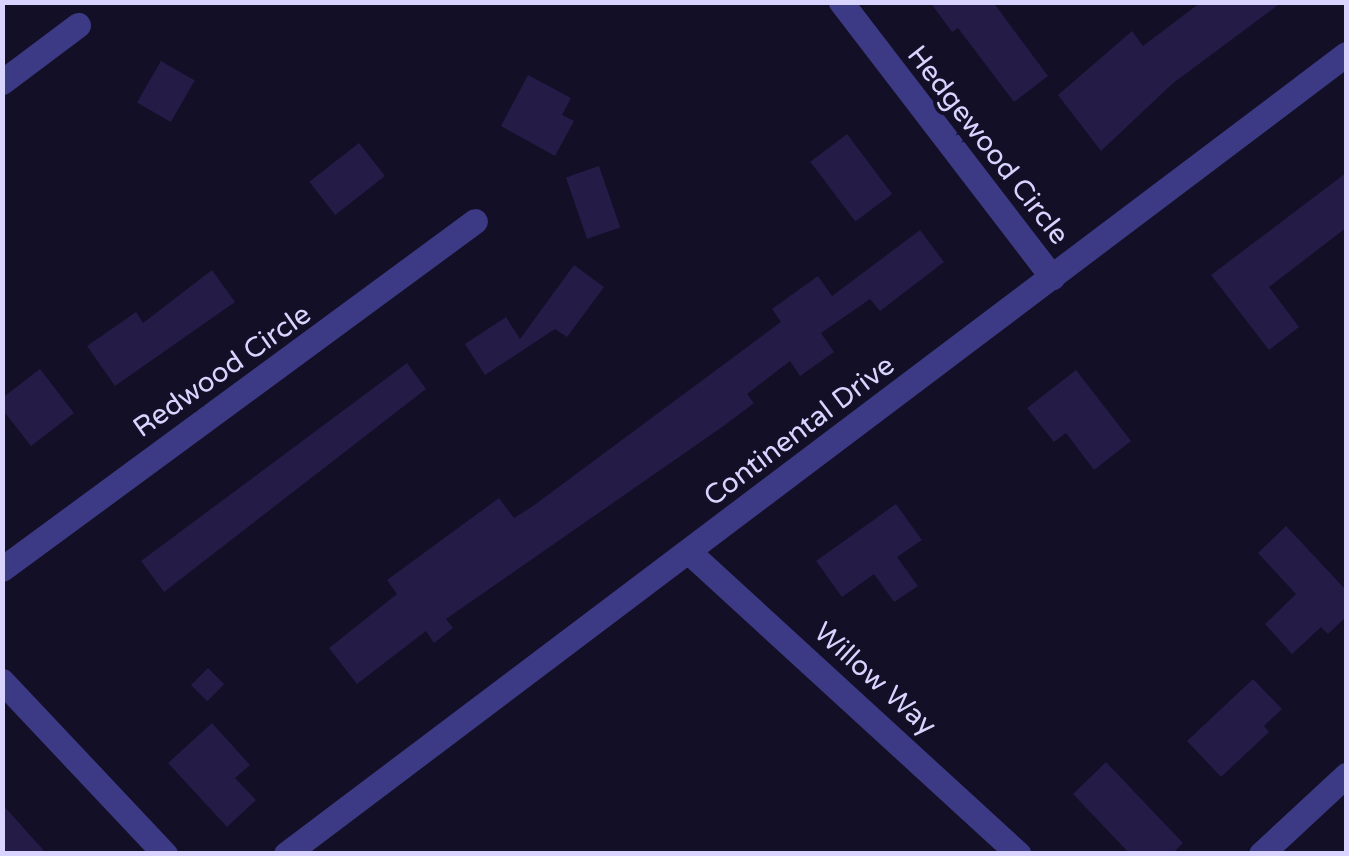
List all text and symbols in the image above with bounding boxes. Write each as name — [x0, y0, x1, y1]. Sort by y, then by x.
street label: Hedgewood Circle — [900, 39, 1076, 251]
street label: Redwood Circle — [127, 297, 317, 445]
street label: Continental Drive — [697, 348, 901, 514]
street label: Willow Way — [807, 615, 943, 743]

